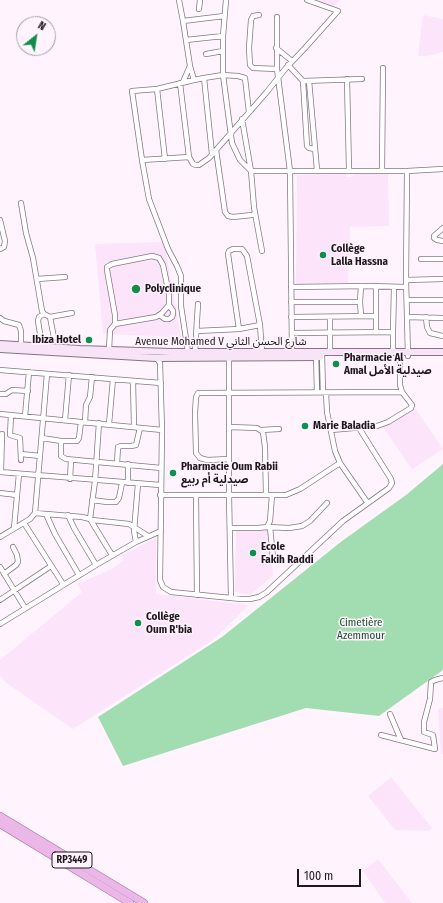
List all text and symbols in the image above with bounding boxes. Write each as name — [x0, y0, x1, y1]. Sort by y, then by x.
north arrow — [16, 16, 56, 56]
text: N — [36, 19, 48, 33]
place label: Collège Lalla Hassna — [331, 242, 388, 268]
marker: Collège Lalla Hassna — [318, 250, 328, 260]
place label: Polyclinique — [145, 282, 201, 296]
marker: Polyclinique — [130, 283, 142, 295]
place label: Ibiza Hotel — [32, 333, 81, 347]
marker: Ibiza Hotel — [84, 335, 94, 345]
street label: Avenue Mohamed V شارع الحسن الثاني — [135, 335, 307, 349]
place label: Pharmacie Al Amal صيدلية الأمل — [344, 351, 432, 377]
marker: Pharmacie Al Amal صيدلية الأمل — [331, 359, 341, 369]
place label: Marie Baladia — [313, 419, 375, 433]
marker: Marie Baladia — [300, 421, 310, 431]
place label: Pharmacie Oum Rabii صيدلية أم ربيع — [181, 460, 278, 486]
marker: Pharmacie Oum Rabii صيدلية أم ربيع — [168, 468, 178, 478]
place label: Ecole Fakih Raddi — [261, 540, 314, 566]
marker: Ecole Fakih Raddi — [248, 548, 258, 558]
place label: Collège Oum R'bia — [146, 610, 192, 636]
park label: Cimetière Azemmour — [337, 616, 385, 642]
marker: Collège Oum R'bia — [133, 618, 143, 628]
road number: RP3449 — [52, 852, 92, 868]
scale bar — [299, 861, 363, 887]
text: 100 m — [304, 869, 333, 883]

